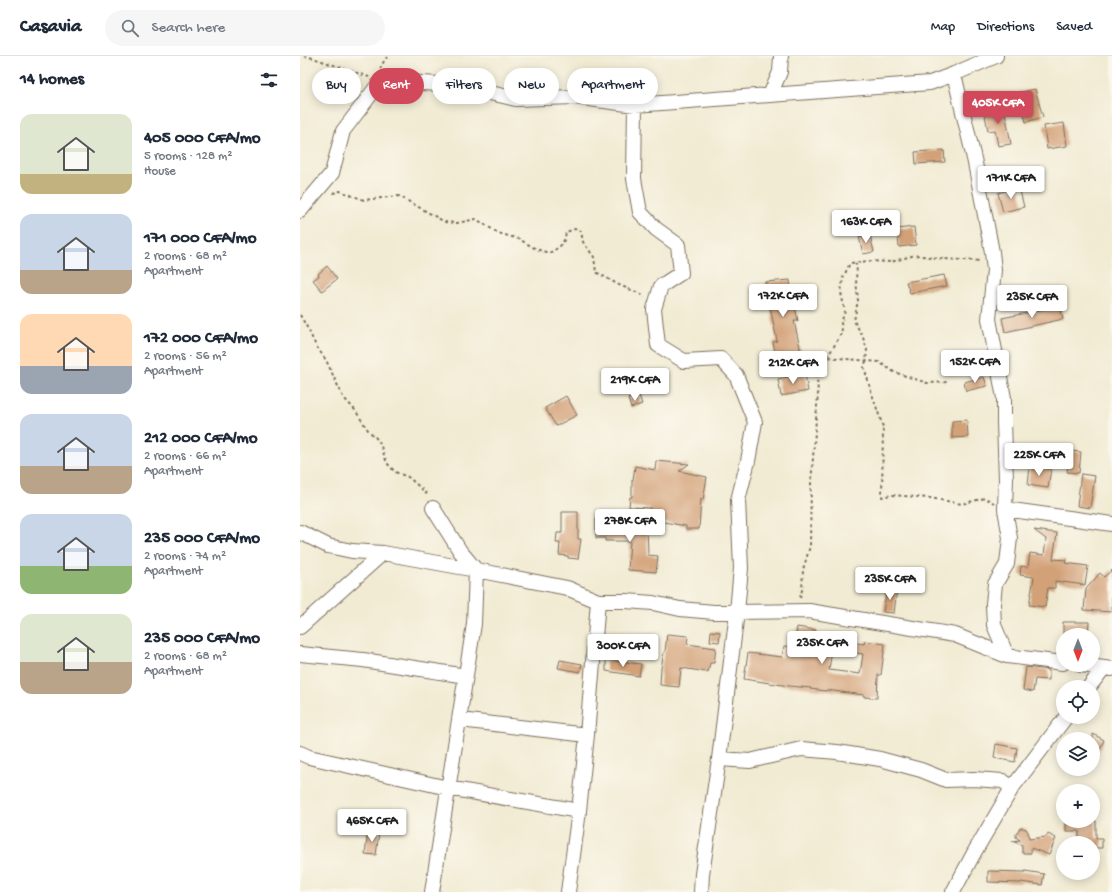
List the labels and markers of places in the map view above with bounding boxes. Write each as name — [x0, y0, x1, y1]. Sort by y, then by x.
pin: 405K CFA — [957, 91, 1039, 125]
pin: 171K CFA — [970, 166, 1052, 200]
pin: 163K CFA — [825, 210, 907, 244]
pin: 172K CFA — [742, 284, 824, 318]
pin: 235K CFA — [991, 285, 1073, 319]
pin: 152K CFA — [934, 350, 1016, 384]
pin: 212K CFA — [752, 351, 834, 385]
pin: 219K CFA — [594, 368, 676, 402]
pin: 225K CFA — [998, 443, 1080, 477]
pin: 278K CFA — [589, 509, 671, 543]
pin: 235K CFA — [849, 567, 931, 601]
pin: 235K CFA — [781, 631, 863, 665]
pin: 300K CFA — [582, 634, 664, 668]
pin: 465K CFA — [331, 809, 413, 843]

